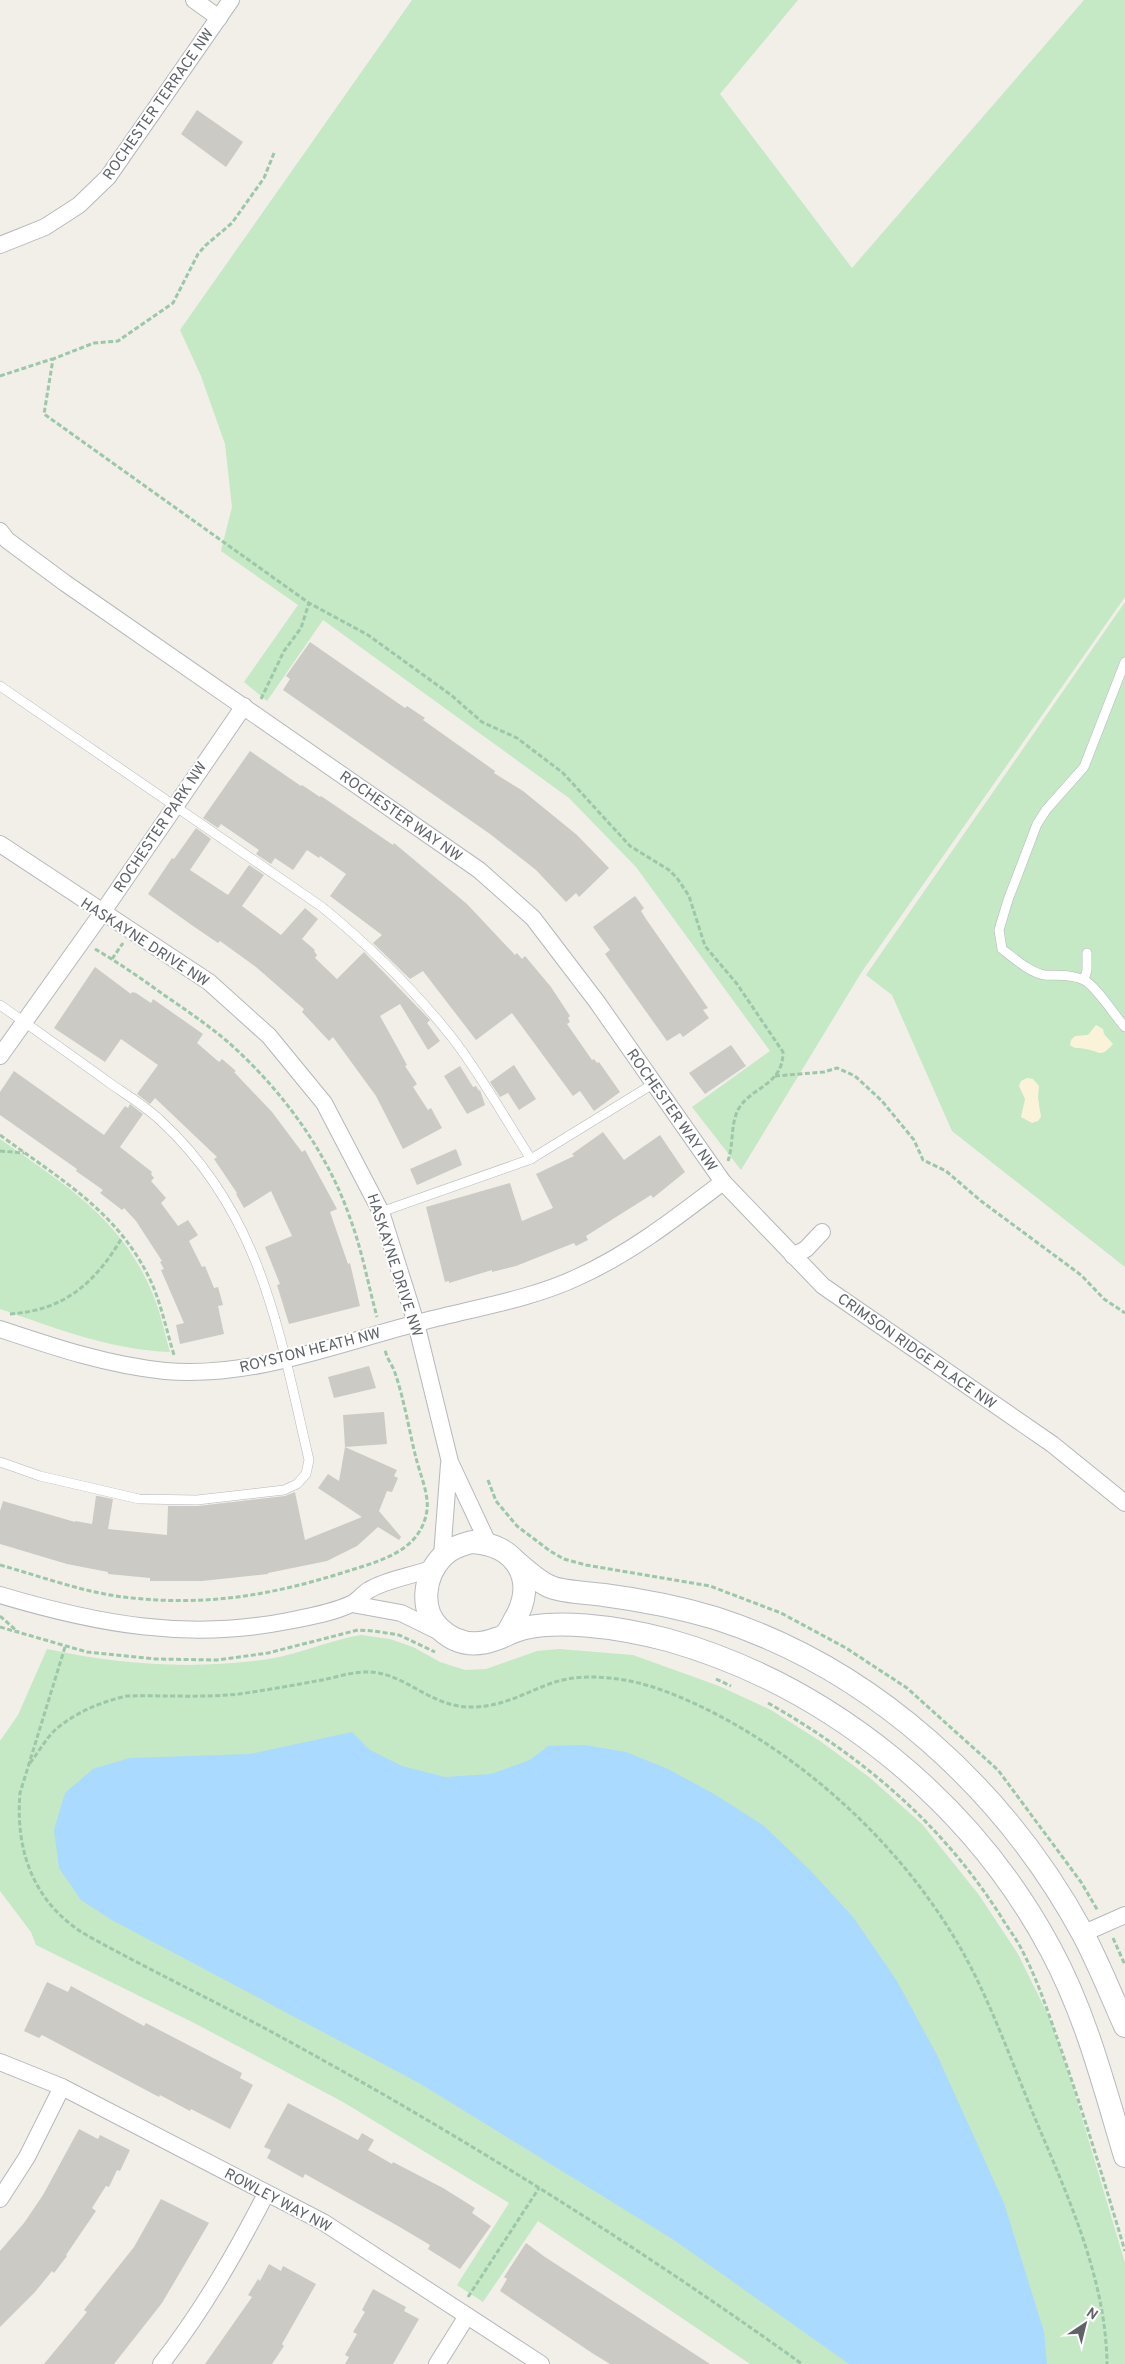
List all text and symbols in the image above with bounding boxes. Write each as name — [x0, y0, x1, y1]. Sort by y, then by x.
street label: ROCHESTER TERRACE NW — [100, 25, 219, 184]
street label: ROCHESTER PARK NW — [110, 759, 212, 897]
street label: ROCHESTER WAY NW — [335, 768, 465, 867]
street label: HASKAYNE DRIVE NW — [76, 895, 212, 992]
street label: ROCHESTER WAY NW — [621, 1046, 720, 1176]
street label: HASKAYNE DRIVE NW — [361, 1191, 426, 1339]
street label: CRIMSON RIDGE PLACE NW — [833, 1290, 999, 1414]
street label: ROYSTON HEATH NW — [238, 1325, 383, 1378]
street label: ROWLEY WAY NW — [220, 2165, 334, 2238]
north arrow — [1060, 2299, 1110, 2349]
text: N — [1083, 2305, 1101, 2324]

